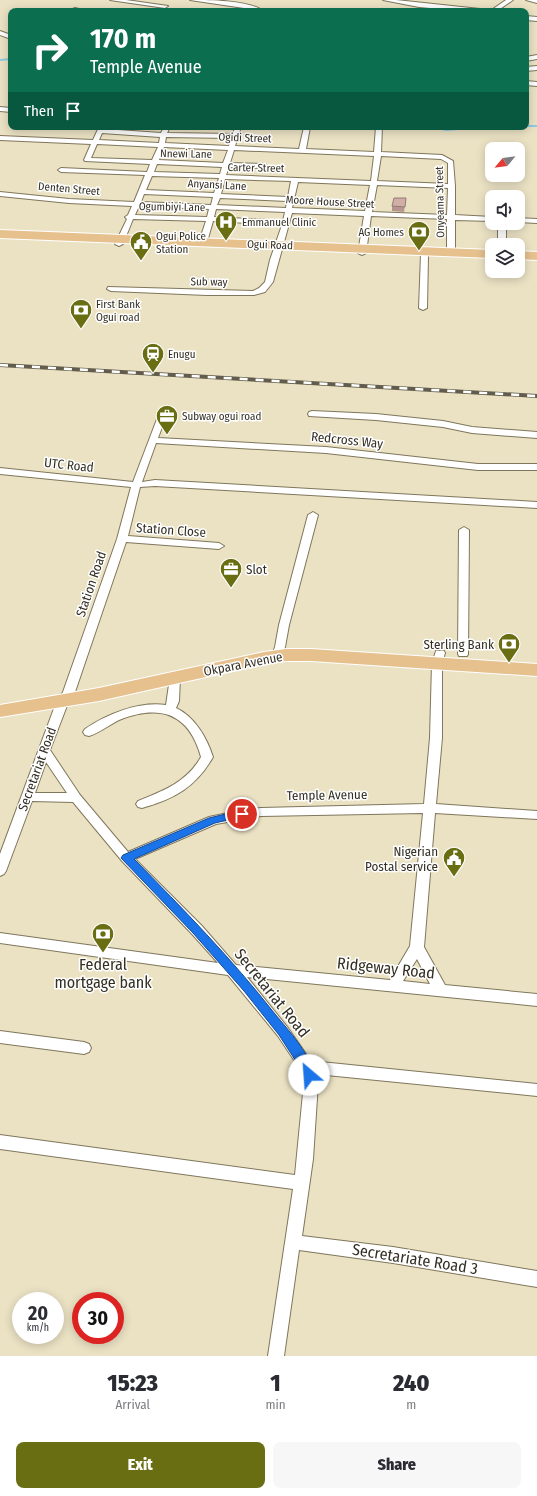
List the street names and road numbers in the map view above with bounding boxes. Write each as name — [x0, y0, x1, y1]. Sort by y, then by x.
street label: Ogidi Street — [218, 131, 272, 145]
street label: Nnewi Lane — [160, 147, 212, 161]
street label: Carter Street — [227, 161, 285, 175]
street label: Onyeama Street — [433, 166, 447, 238]
street label: Anyansi Lane — [187, 177, 247, 193]
street label: Denten Street — [38, 180, 101, 198]
street label: Moore House Street — [285, 193, 375, 211]
street label: Ogumbiyi Lane — [139, 200, 205, 214]
street label: Ogui Road — [247, 238, 293, 252]
street label: Sub way — [190, 275, 228, 289]
street label: Redcross Way — [310, 429, 384, 451]
street label: UTC Road — [43, 455, 95, 475]
street label: Station Close — [136, 520, 206, 540]
street label: Station Road — [73, 549, 109, 619]
street label: Okpara Avenue — [202, 649, 284, 679]
street label: Secretariat Road — [15, 725, 59, 813]
street label: Temple Avenue — [287, 787, 367, 803]
street label: Secretariat Road — [231, 945, 313, 1041]
street label: Ridgeway Road — [336, 953, 436, 983]
street label: Secretariate Road 3 — [351, 1240, 479, 1278]

